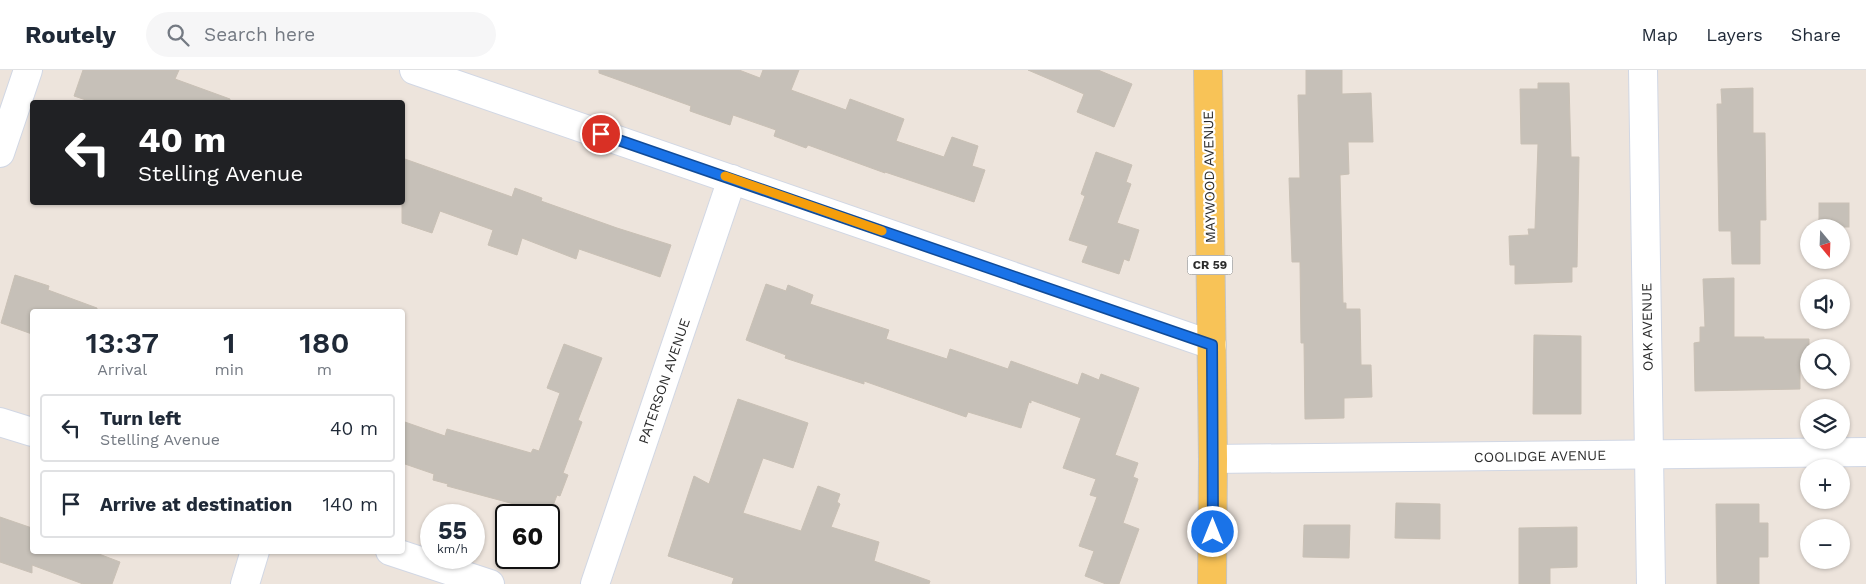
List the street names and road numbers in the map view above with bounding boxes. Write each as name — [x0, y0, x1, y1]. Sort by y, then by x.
street label: MAYWOOD AVENUE — [1200, 111, 1218, 243]
road number: CR 59 — [1188, 256, 1232, 274]
street label: OAK AVENUE — [1638, 283, 1656, 371]
street label: PATERSON AVENUE — [635, 316, 693, 446]
street label: COOLIDGE AVENUE — [1474, 447, 1606, 465]

